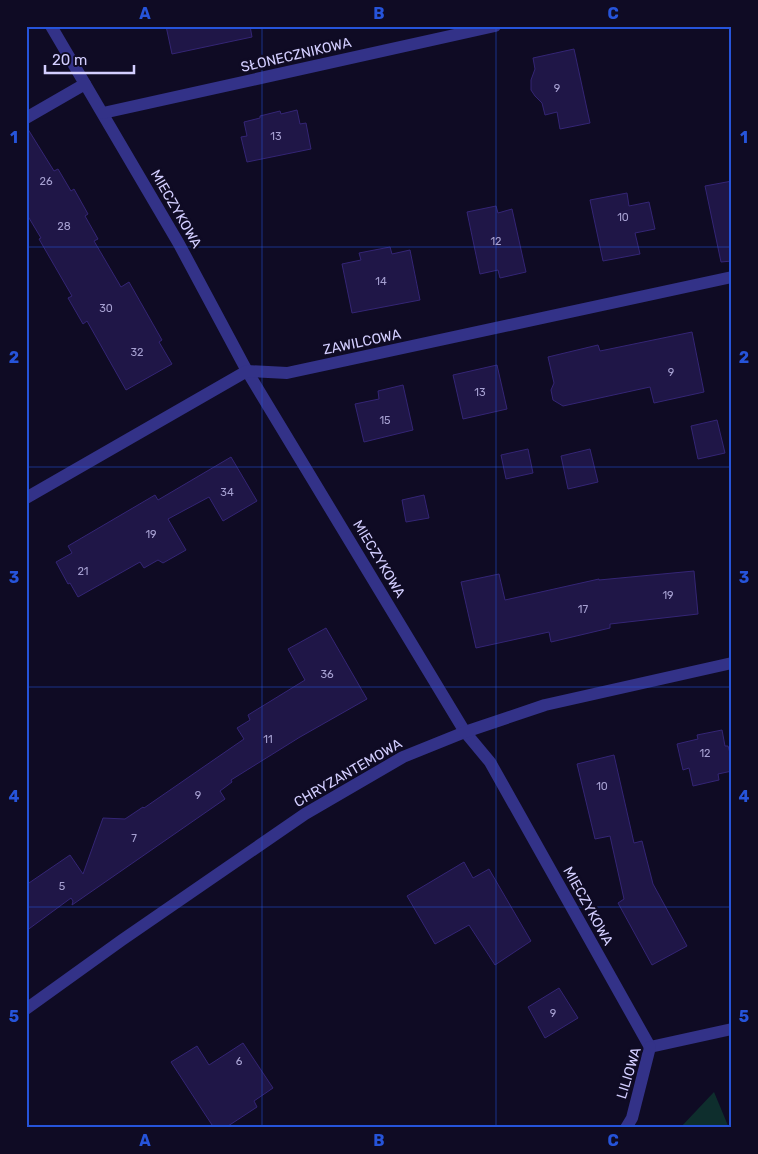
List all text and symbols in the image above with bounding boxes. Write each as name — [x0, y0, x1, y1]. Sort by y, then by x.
text: A — [139, 4, 151, 23]
text: B — [373, 4, 385, 23]
text: C — [607, 4, 619, 23]
street label: SŁONECZNIKOWA — [239, 34, 354, 76]
scale bar — [45, 42, 134, 74]
text: 20 m — [52, 51, 87, 69]
house number: 9 — [554, 82, 560, 95]
text: 1 — [10, 128, 18, 147]
text: 1 — [740, 128, 748, 147]
house number: 13 — [270, 130, 282, 143]
street label: MIECZYKOWA — [147, 167, 206, 252]
house number: 26 — [39, 175, 53, 188]
house number: 10 — [617, 211, 629, 224]
house number: 28 — [57, 220, 71, 233]
house number: 12 — [490, 235, 502, 248]
house number: 14 — [375, 275, 387, 288]
house number: 30 — [99, 302, 113, 315]
street label: ZAWILCOWA — [322, 325, 403, 359]
house number: 32 — [130, 346, 144, 359]
text: 2 — [9, 348, 19, 367]
text: 2 — [739, 348, 749, 367]
house number: 9 — [668, 366, 674, 379]
house number: 13 — [474, 386, 486, 399]
house number: 15 — [379, 414, 391, 427]
house number: 34 — [220, 486, 234, 499]
street label: MIECZYKOWA — [349, 517, 409, 601]
house number: 19 — [145, 528, 157, 541]
house number: 21 — [77, 565, 89, 578]
text: 3 — [9, 568, 19, 587]
text: 3 — [739, 568, 749, 587]
house number: 19 — [662, 589, 674, 602]
house number: 17 — [578, 603, 589, 616]
house number: 36 — [320, 668, 334, 681]
house number: 11 — [263, 733, 273, 746]
street label: CHRYZANTEMOWA — [291, 735, 406, 811]
house number: 12 — [699, 747, 711, 760]
house number: 10 — [596, 780, 608, 793]
text: 4 — [9, 787, 20, 806]
text: 4 — [739, 787, 750, 806]
house number: 9 — [195, 789, 201, 802]
house number: 7 — [131, 832, 137, 845]
street label: MIECZYKOWA — [559, 864, 617, 949]
house number: 5 — [59, 880, 66, 893]
text: 5 — [9, 1007, 19, 1026]
house number: 9 — [550, 1007, 556, 1020]
text: 5 — [739, 1007, 749, 1026]
street label: LILIOWA — [613, 1045, 645, 1101]
house number: 6 — [236, 1055, 243, 1068]
text: A — [139, 1131, 151, 1150]
text: B — [373, 1131, 385, 1150]
text: C — [607, 1131, 619, 1150]

